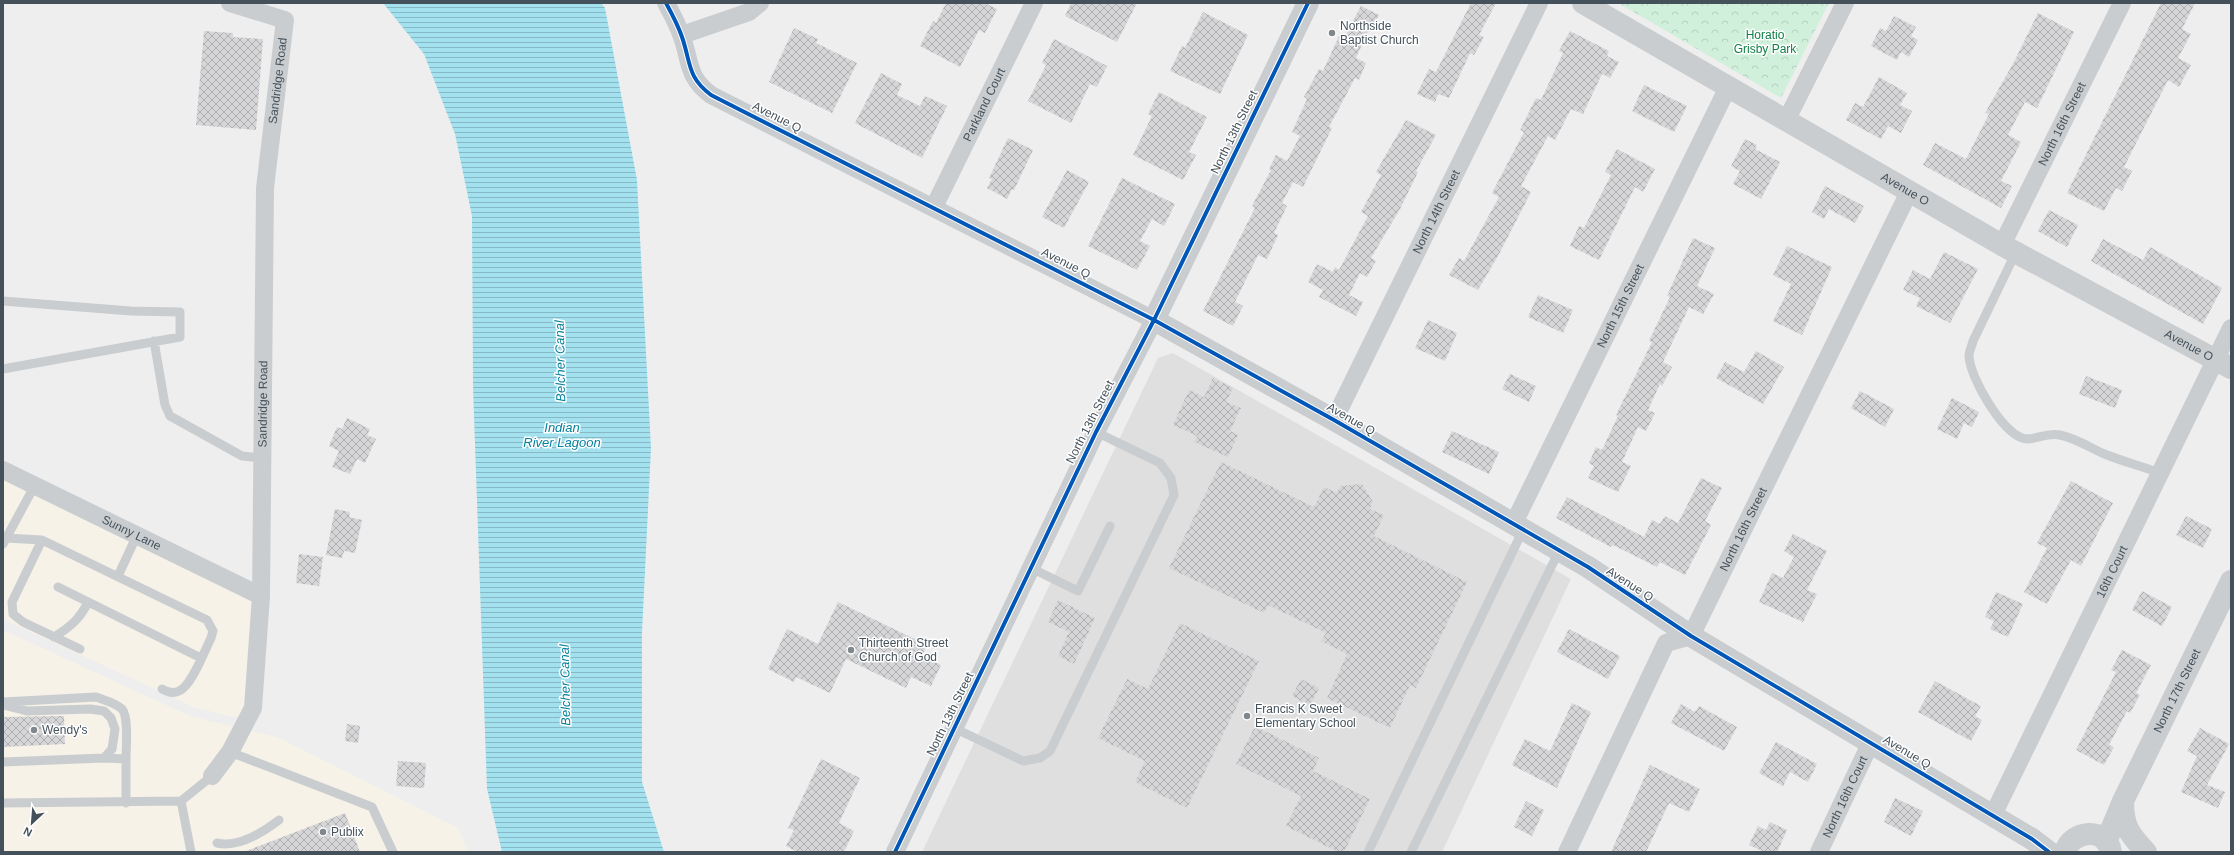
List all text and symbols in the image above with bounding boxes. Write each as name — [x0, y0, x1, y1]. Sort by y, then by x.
place label: Northside Baptist Church — [1340, 19, 1419, 47]
marker: Northside Baptist Church — [1327, 28, 1337, 38]
park label: Horatio Grisby Park — [1734, 28, 1797, 56]
street label: Sandridge Road — [266, 37, 290, 125]
street label: Parkland Court — [960, 65, 1008, 144]
street label: North 16th Street — [2035, 79, 2089, 168]
street label: North 13th Street — [1208, 87, 1261, 176]
street label: Avenue Q — [750, 99, 804, 135]
street label: North 14th Street — [1410, 167, 1463, 256]
street label: Avenue O — [1879, 170, 1932, 208]
street label: Avenue Q — [1039, 245, 1093, 281]
street label: North 15th Street — [1594, 261, 1647, 350]
water label: Belcher Canal — [552, 319, 568, 402]
street label: Avenue O — [2162, 327, 2216, 364]
street label: Sandridge Road — [255, 360, 270, 447]
street label: North 13th Street — [1063, 378, 1117, 466]
street label: Avenue Q — [1324, 400, 1378, 438]
water label: Indian River Lagoon — [523, 420, 601, 450]
street label: North 16th Street — [1717, 485, 1770, 574]
street label: Sunny Lane — [100, 512, 164, 553]
street label: 16th Court — [2093, 543, 2131, 600]
street label: Avenue Q — [1604, 564, 1656, 604]
place label: Thirteenth Street Church of God — [859, 636, 949, 664]
water label: Belcher Canal — [557, 643, 573, 726]
marker: Thirteenth Street Church of God — [846, 645, 856, 655]
street label: North 17th Street — [2151, 646, 2204, 735]
street label: North 13th Street — [924, 669, 977, 758]
place label: Francis K Sweet Elementary School — [1255, 702, 1356, 730]
marker: Francis K Sweet Elementary School — [1242, 711, 1252, 721]
place label: Wendy's — [42, 723, 87, 737]
marker: Wendy's — [29, 725, 39, 735]
street label: Avenue Q — [1881, 732, 1933, 772]
street label: North 16th Court — [1820, 753, 1871, 840]
north arrow — [12, 803, 52, 843]
text: N — [21, 825, 34, 839]
place label: Publix — [331, 825, 364, 839]
marker: Publix — [318, 827, 328, 837]

